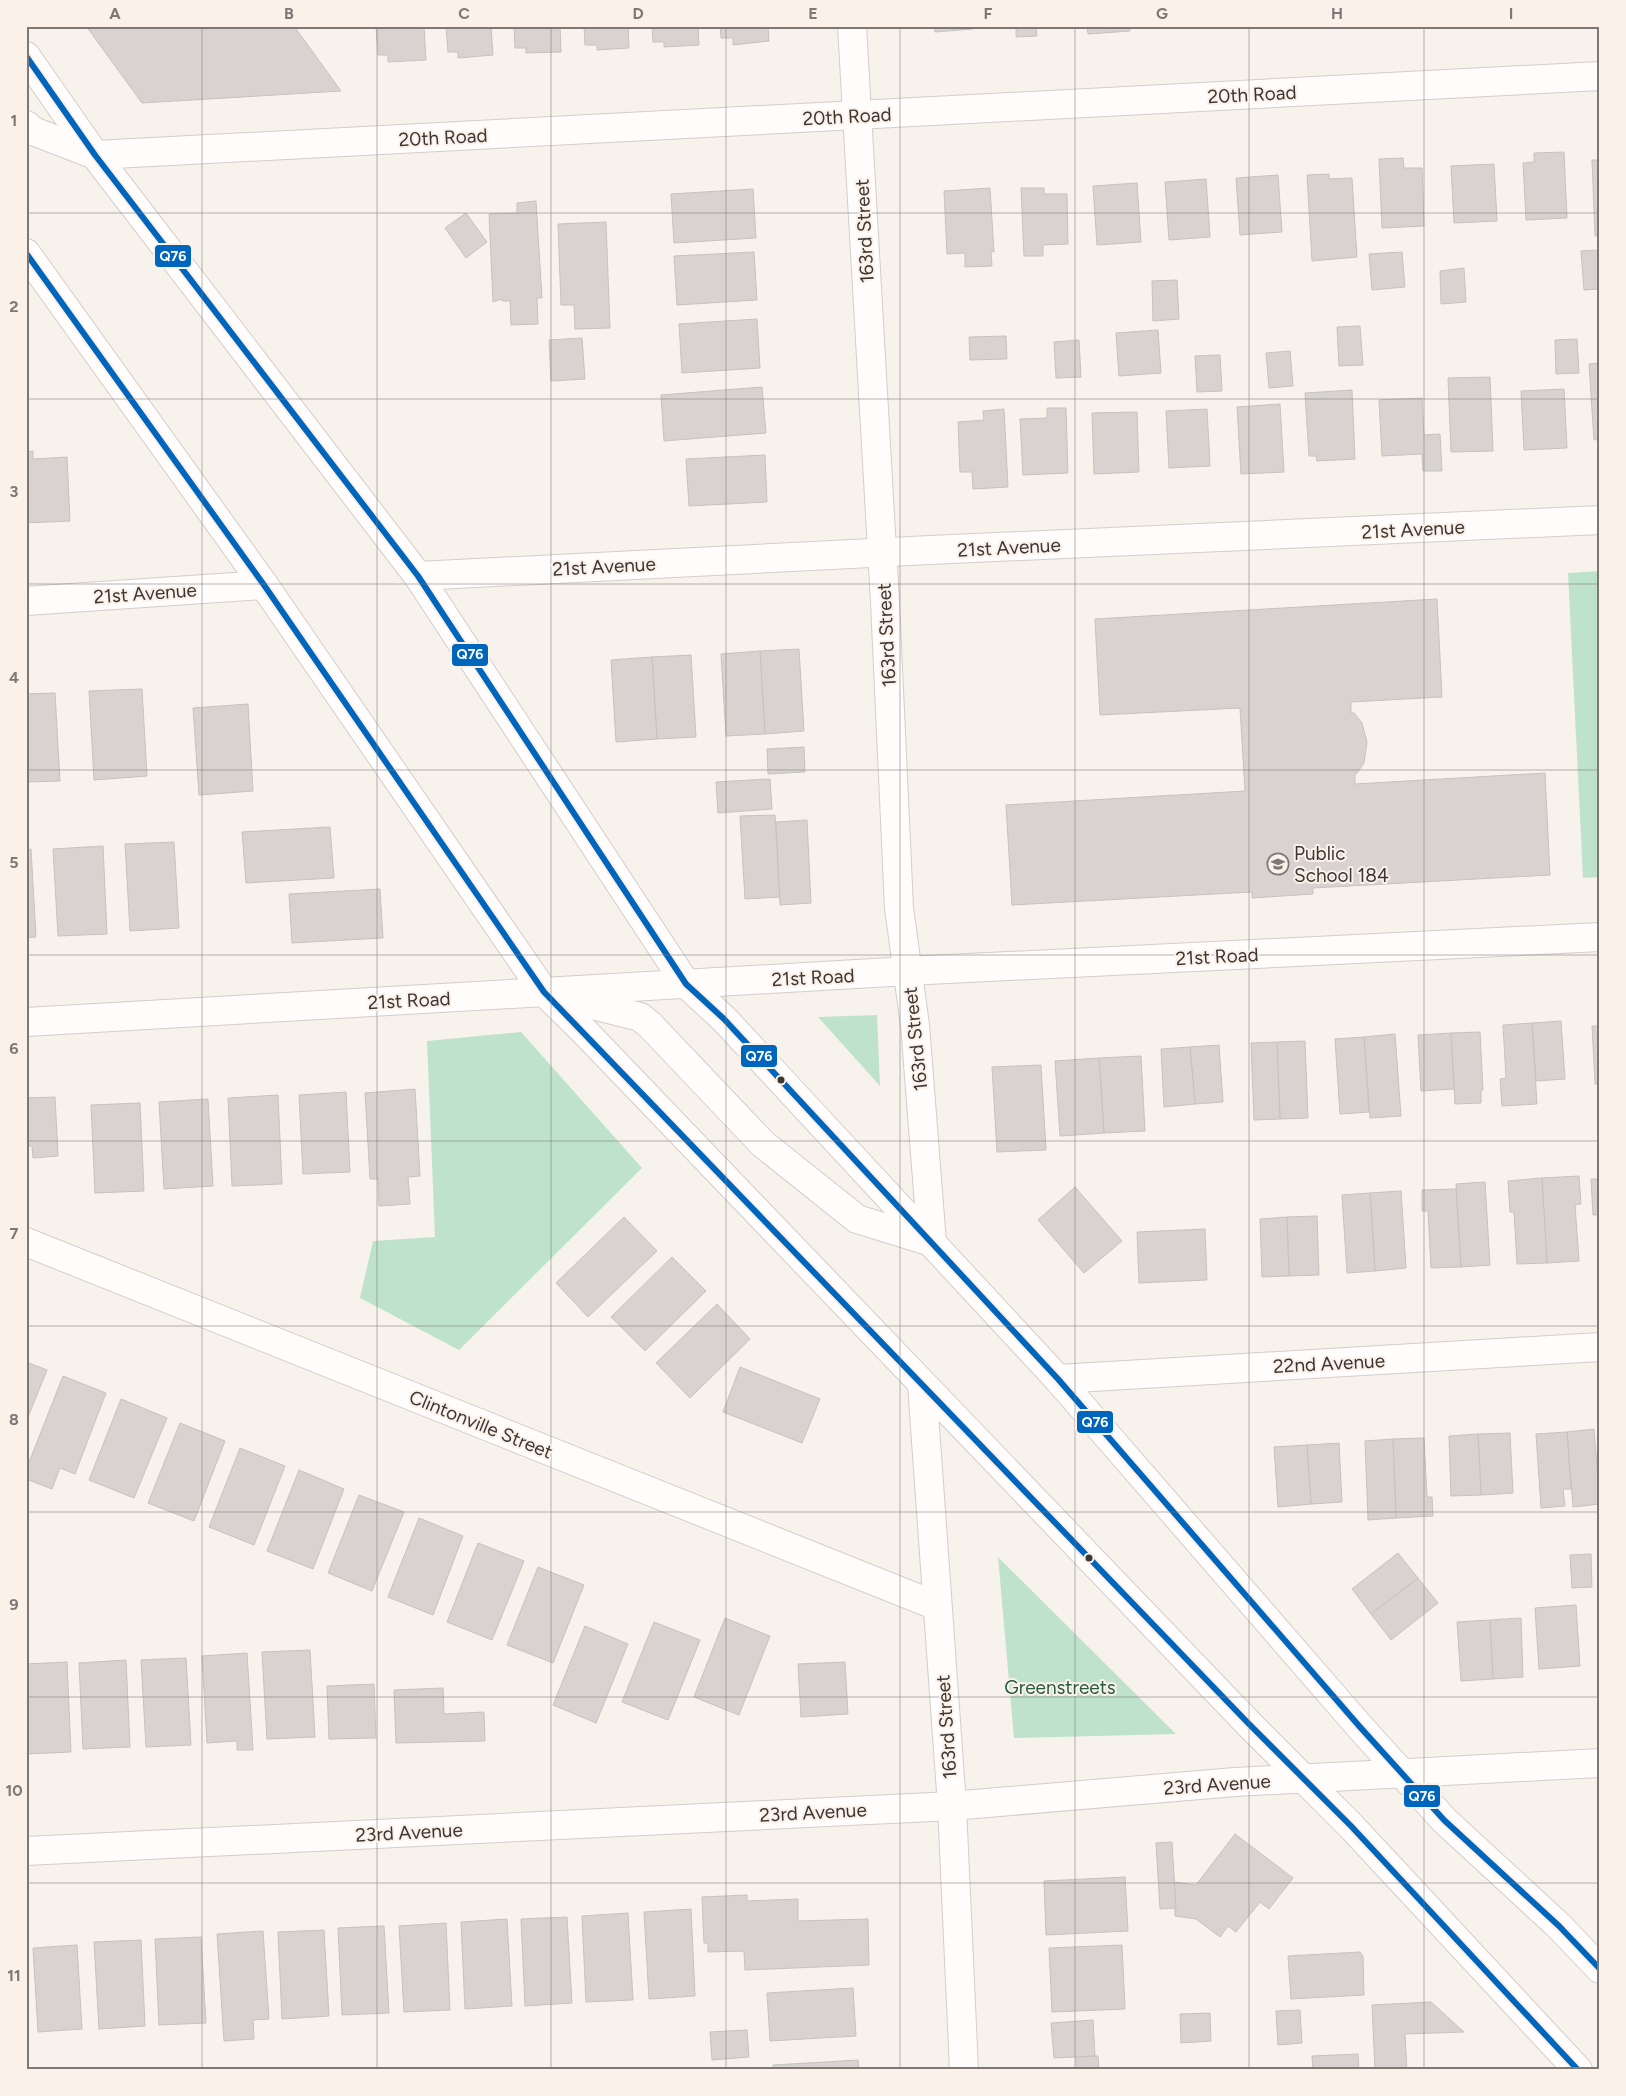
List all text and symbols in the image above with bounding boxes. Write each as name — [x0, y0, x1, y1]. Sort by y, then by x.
text: A — [109, 4, 121, 23]
text: B — [284, 4, 294, 23]
text: C — [458, 4, 470, 23]
text: D — [632, 4, 644, 23]
text: E — [808, 4, 818, 23]
text: F — [984, 4, 993, 23]
text: G — [1156, 4, 1168, 23]
text: H — [1331, 4, 1343, 23]
text: I — [1509, 4, 1513, 23]
street label: 20th Road — [1207, 81, 1297, 108]
street label: 20th Road — [802, 103, 892, 130]
text: 1 — [11, 111, 17, 130]
street label: 20th Road — [398, 124, 488, 151]
street label: 163rd Street — [850, 178, 879, 284]
line badge: Q76 — [154, 244, 192, 268]
text: Q76 — [160, 248, 186, 265]
text: 2 — [9, 297, 19, 316]
text: 3 — [10, 482, 19, 501]
street label: 21st Avenue — [1361, 515, 1465, 544]
street label: 21st Avenue — [957, 533, 1061, 562]
street label: 21st Avenue — [552, 552, 656, 581]
street label: 21st Avenue — [93, 578, 197, 609]
street label: 163rd Street — [872, 582, 901, 688]
line badge: Q76 — [451, 643, 489, 667]
text: Q76 — [457, 646, 483, 663]
text: 4 — [9, 668, 19, 687]
place label: Public School 184 — [1294, 842, 1389, 887]
school or university icon: Public School 184 — [1266, 852, 1290, 876]
text: 5 — [9, 853, 19, 872]
street label: 21st Road — [1175, 943, 1259, 970]
street label: 21st Road — [771, 964, 855, 991]
street label: 163rd Street — [899, 986, 932, 1092]
street label: 21st Road — [367, 987, 451, 1014]
text: 6 — [9, 1039, 19, 1058]
line badge: Q76 — [740, 1044, 778, 1068]
text: Q76 — [746, 1048, 772, 1065]
unlabelled marker — [776, 1075, 786, 1085]
text: 7 — [10, 1224, 19, 1243]
street label: 22nd Avenue — [1273, 1349, 1386, 1378]
street label: Clintonville Street — [406, 1385, 556, 1464]
text: 8 — [9, 1410, 19, 1429]
line badge: Q76 — [1076, 1410, 1114, 1434]
text: Q76 — [1082, 1414, 1108, 1431]
unlabelled marker — [1084, 1553, 1094, 1563]
text: 9 — [9, 1595, 19, 1614]
street label: 163rd Street — [931, 1674, 962, 1780]
park label: Greenstreets — [1004, 1676, 1116, 1699]
street label: 23rd Avenue — [1163, 1769, 1271, 1800]
text: 10 — [5, 1781, 23, 1800]
line badge: Q76 — [1403, 1784, 1441, 1808]
text: Q76 — [1409, 1788, 1435, 1805]
street label: 23rd Avenue — [759, 1798, 867, 1827]
street label: 23rd Avenue — [355, 1818, 463, 1847]
text: 11 — [7, 1966, 21, 1985]

